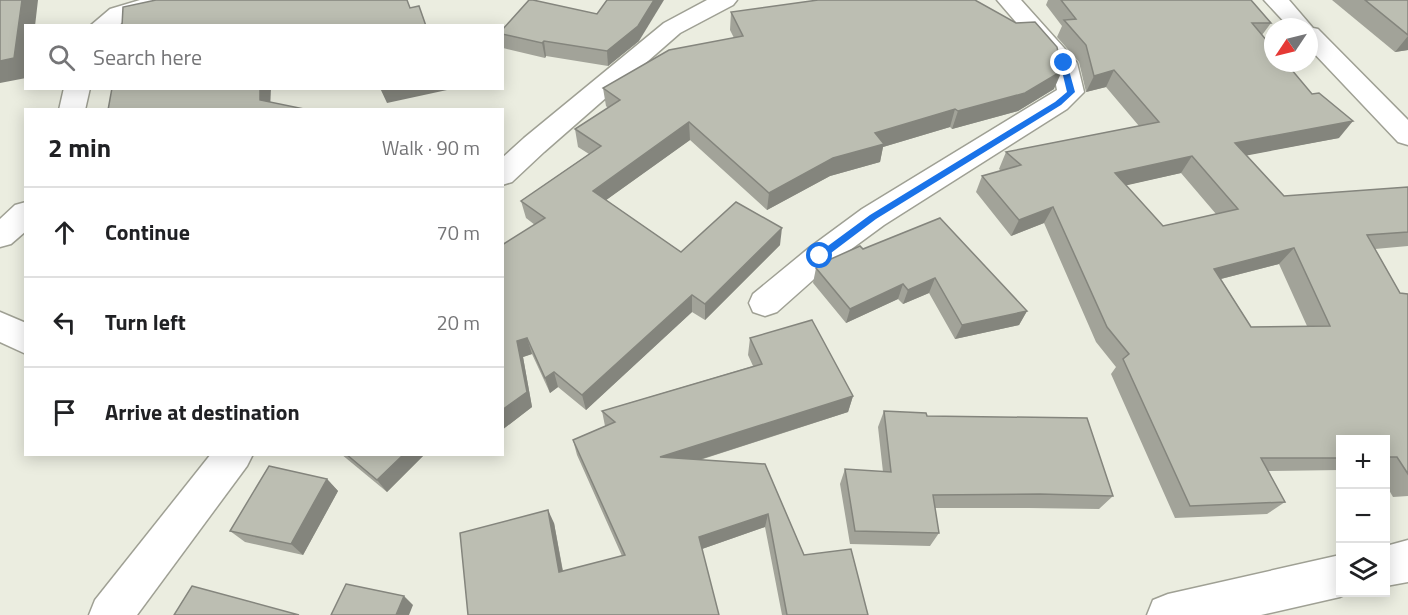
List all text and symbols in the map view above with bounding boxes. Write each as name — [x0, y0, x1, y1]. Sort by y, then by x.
north arrow — [1264, 18, 1318, 72]
search box — [24, 24, 504, 90]
text: Search here — [93, 40, 202, 74]
icon: search — [45, 41, 78, 74]
route end — [1050, 49, 1076, 75]
text: 2 min — [48, 128, 111, 167]
text: Walk · 90 m — [382, 132, 480, 163]
text: Continue — [105, 215, 190, 249]
icon: ahead — [48, 216, 81, 249]
text: 70 m — [436, 217, 480, 248]
route start — [806, 242, 832, 268]
text: Turn left — [105, 305, 186, 339]
icon: left — [48, 306, 81, 339]
text: 20 m — [436, 307, 480, 338]
text: Arrive at destination — [105, 395, 300, 429]
icon: arrive — [48, 396, 81, 429]
map controls — [1336, 435, 1390, 597]
button: + — [1336, 435, 1390, 489]
button: − — [1336, 489, 1390, 543]
button: layers — [1336, 543, 1390, 597]

